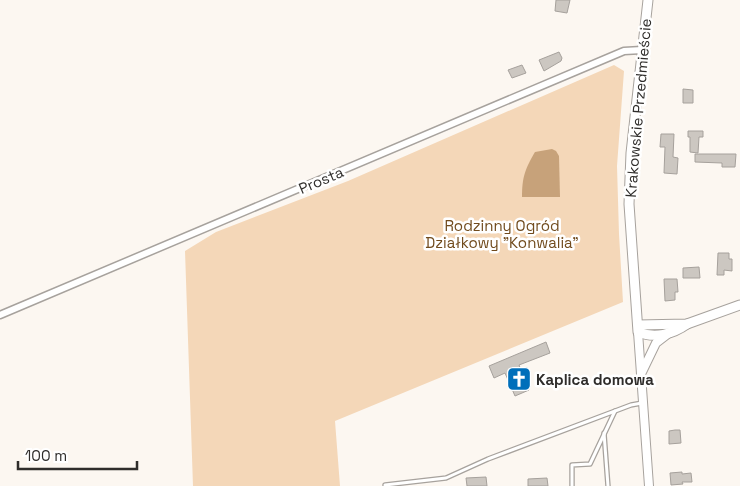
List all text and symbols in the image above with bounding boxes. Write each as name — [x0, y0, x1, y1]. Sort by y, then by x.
street label: Krakowskie Przedmieście — [621, 17, 655, 198]
street label: Prosta — [296, 162, 347, 198]
park label: Rodzinny Ogród Działkowy "Konwalia" — [425, 216, 579, 252]
church icon: Kaplica domowa — [506, 366, 532, 392]
place label: Kaplica domowa — [536, 370, 654, 389]
scale bar — [18, 438, 136, 470]
text: 100 m — [25, 446, 67, 465]

